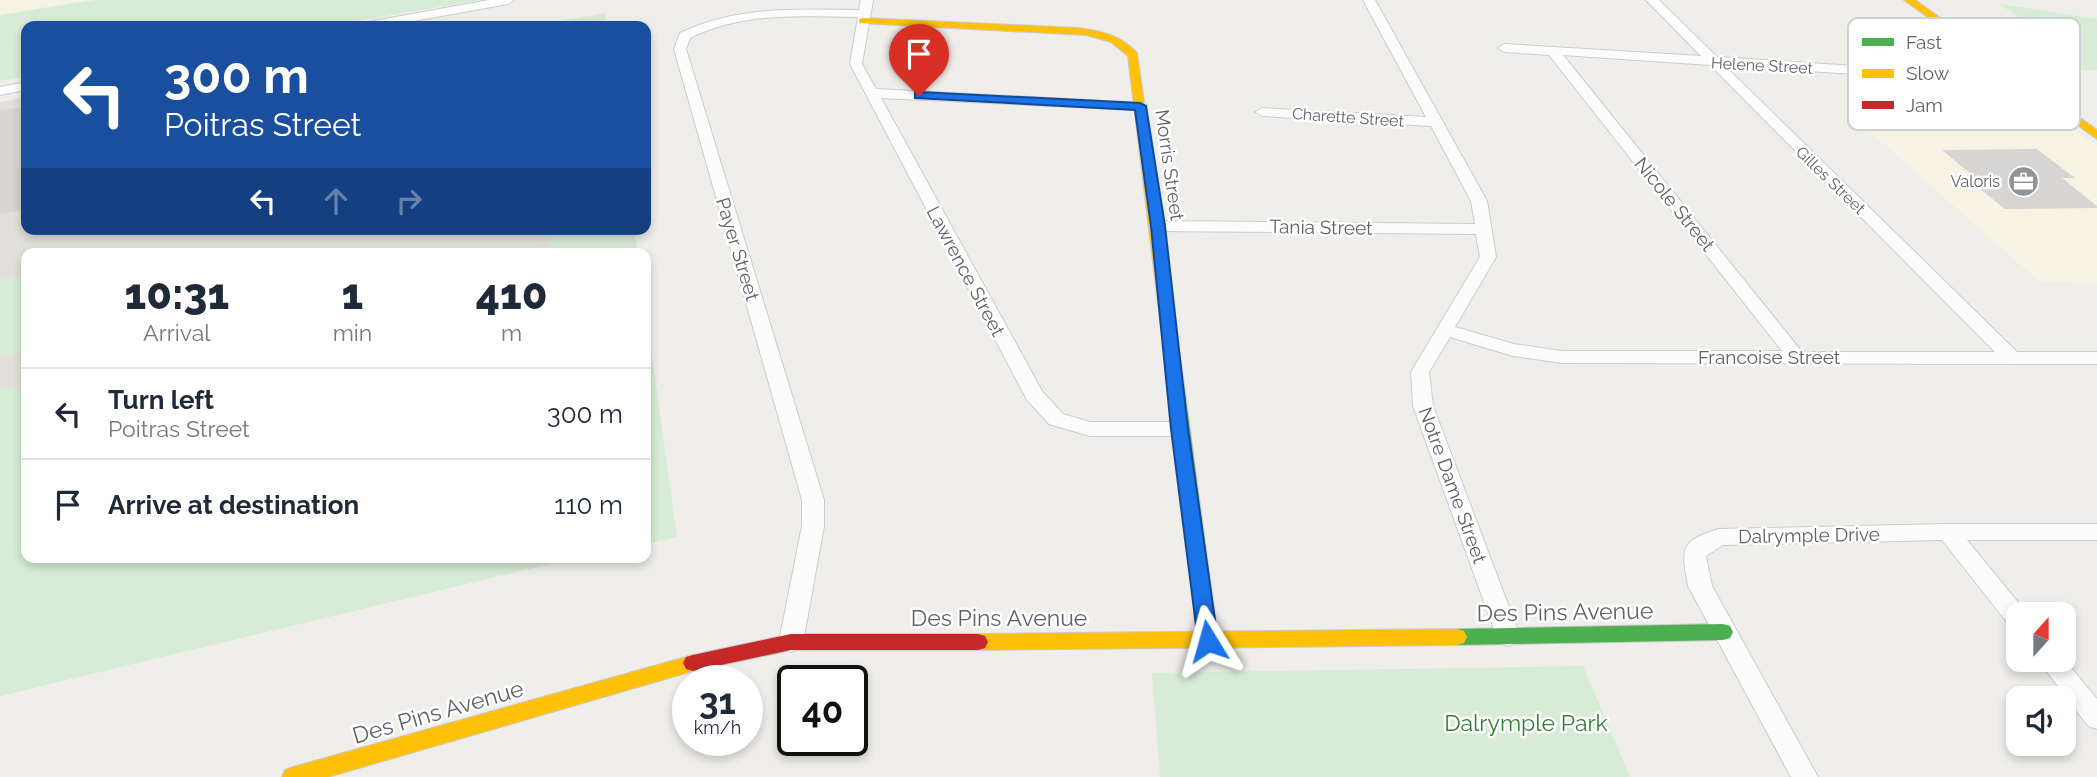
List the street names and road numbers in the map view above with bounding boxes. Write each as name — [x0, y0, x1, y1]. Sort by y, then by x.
street label: Helene Street — [1711, 53, 1814, 78]
street label: Charette Street — [1291, 104, 1405, 131]
street label: Morris Street — [1151, 108, 1189, 223]
street label: Gilles Street — [1792, 143, 1870, 219]
street label: Nicole Street — [1630, 153, 1720, 256]
street label: Payer Street — [712, 195, 764, 304]
street label: Lawrence Street — [922, 202, 1010, 340]
street label: Tania Street — [1269, 215, 1373, 239]
street label: Francoise Street — [1698, 346, 1841, 368]
street label: Notre Dame Street — [1415, 404, 1492, 567]
street label: Dalrymple Drive — [1738, 523, 1880, 547]
street label: Des Pins Avenue — [1476, 596, 1654, 627]
street label: Des Pins Avenue — [911, 604, 1087, 631]
street label: Des Pins Avenue — [349, 674, 526, 749]

